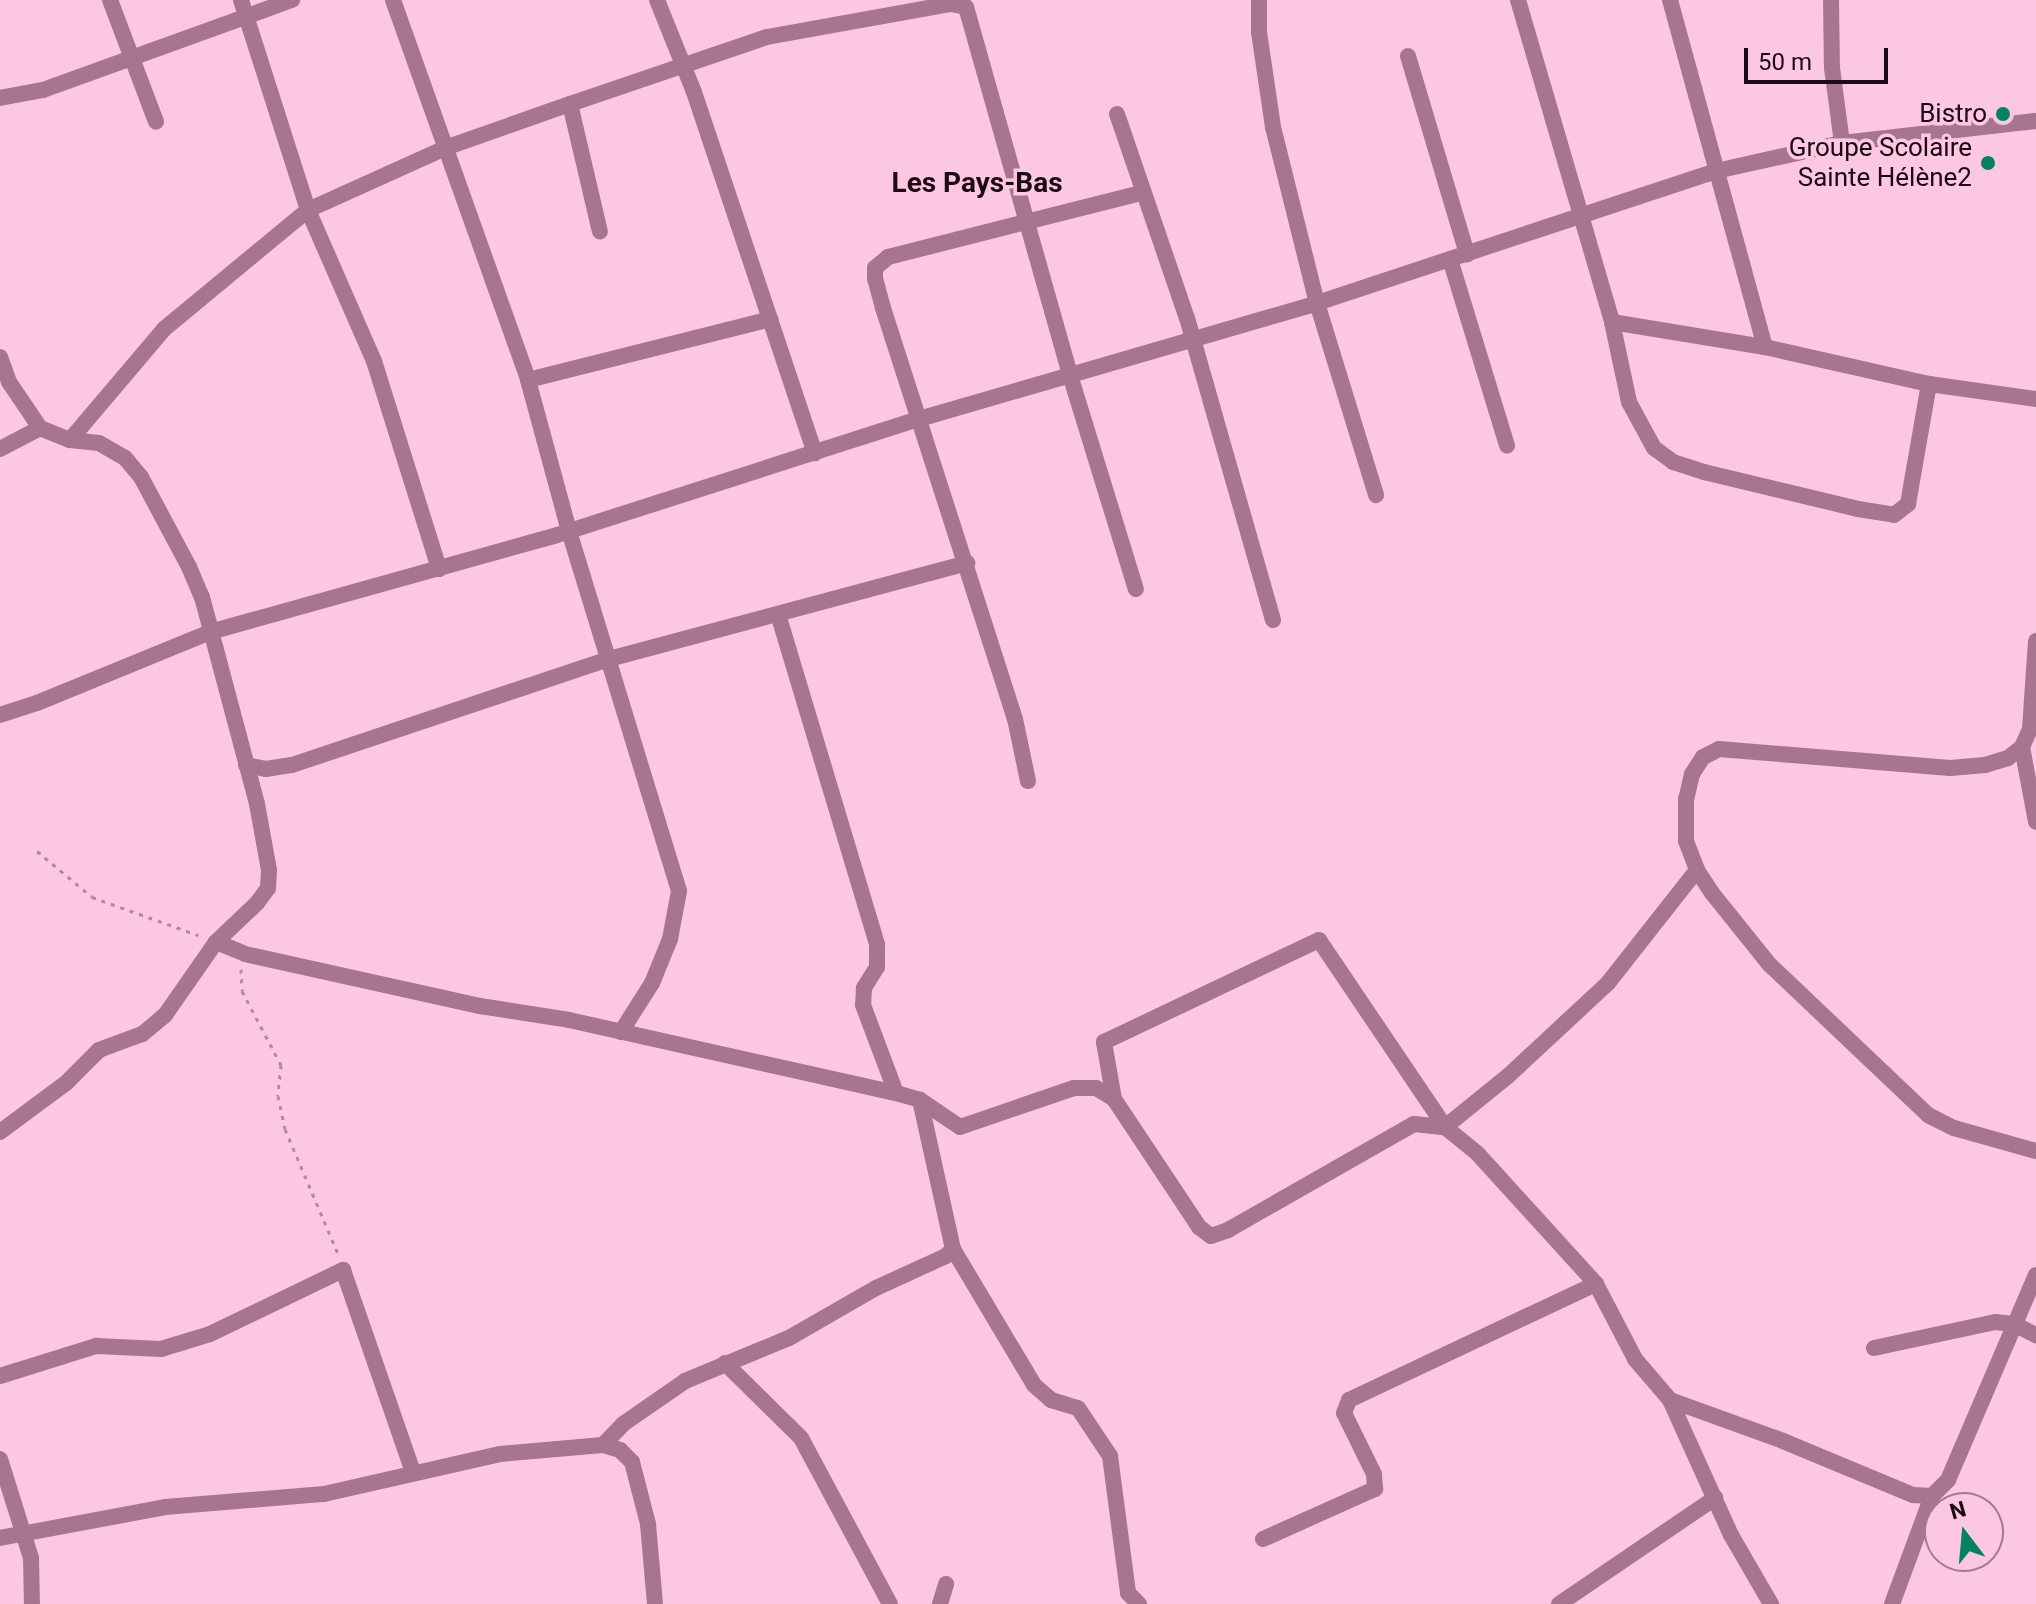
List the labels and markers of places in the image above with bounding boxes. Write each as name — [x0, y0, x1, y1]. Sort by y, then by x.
place label: Bistro — [1919, 98, 1987, 130]
marker: Bistro — [1994, 105, 2012, 123]
place label: Groupe Scolaire Sainte Hélène2 — [1789, 132, 1972, 194]
marker: Groupe Scolaire Sainte Hélène2 — [1979, 154, 1997, 172]

